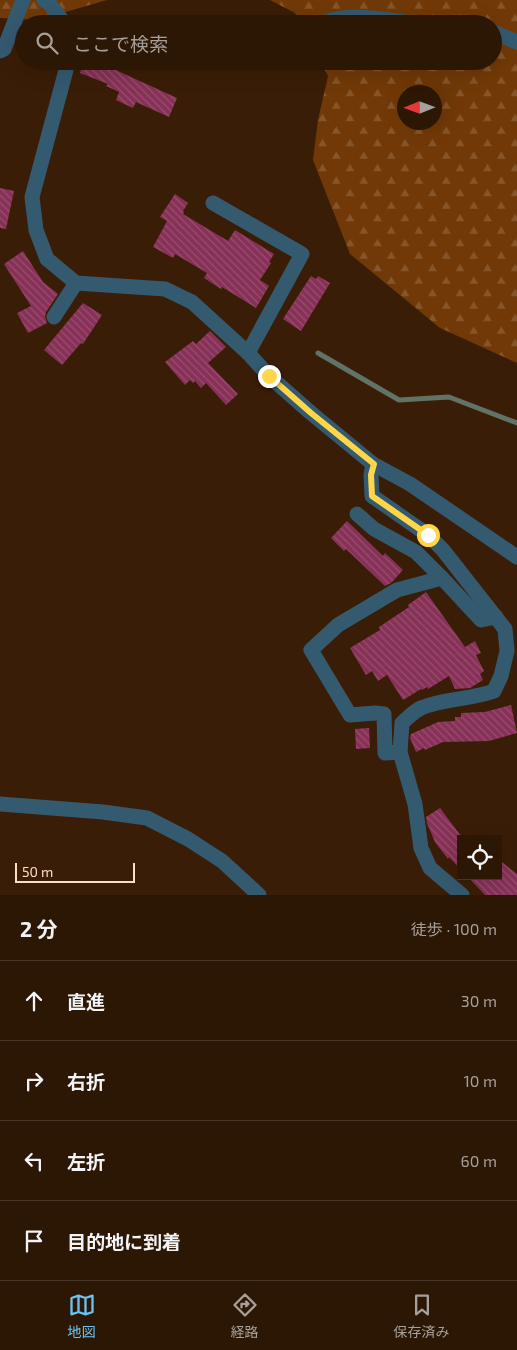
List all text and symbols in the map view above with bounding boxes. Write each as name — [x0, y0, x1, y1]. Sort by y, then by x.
search box — [15, 15, 502, 70]
icon: search — [33, 29, 61, 57]
text: ここで検索 — [73, 32, 168, 55]
north arrow — [397, 85, 442, 130]
route end — [258, 365, 281, 388]
route start — [417, 524, 440, 547]
map controls — [457, 835, 502, 880]
button: locate — [457, 835, 502, 880]
scale bar — [15, 860, 135, 883]
text: 50 m — [22, 863, 53, 880]
text: 2 分 — [20, 916, 58, 941]
text: 徒歩 · 100 m — [411, 919, 497, 938]
icon: ahead — [20, 987, 48, 1015]
text: 直進 — [67, 990, 105, 1013]
text: 30 m — [461, 991, 497, 1010]
icon: right — [20, 1067, 48, 1095]
text: 右折 — [67, 1070, 105, 1093]
text: 10 m — [463, 1071, 497, 1090]
icon: left — [20, 1147, 48, 1175]
text: 左折 — [67, 1150, 105, 1173]
text: 60 m — [461, 1151, 497, 1170]
icon: arrive — [20, 1227, 48, 1255]
text: 目的地に到着 — [67, 1230, 181, 1253]
tab: 地図 — [68, 1291, 96, 1341]
tab: 経路 — [231, 1291, 259, 1341]
tab: 保存済み — [394, 1291, 450, 1341]

